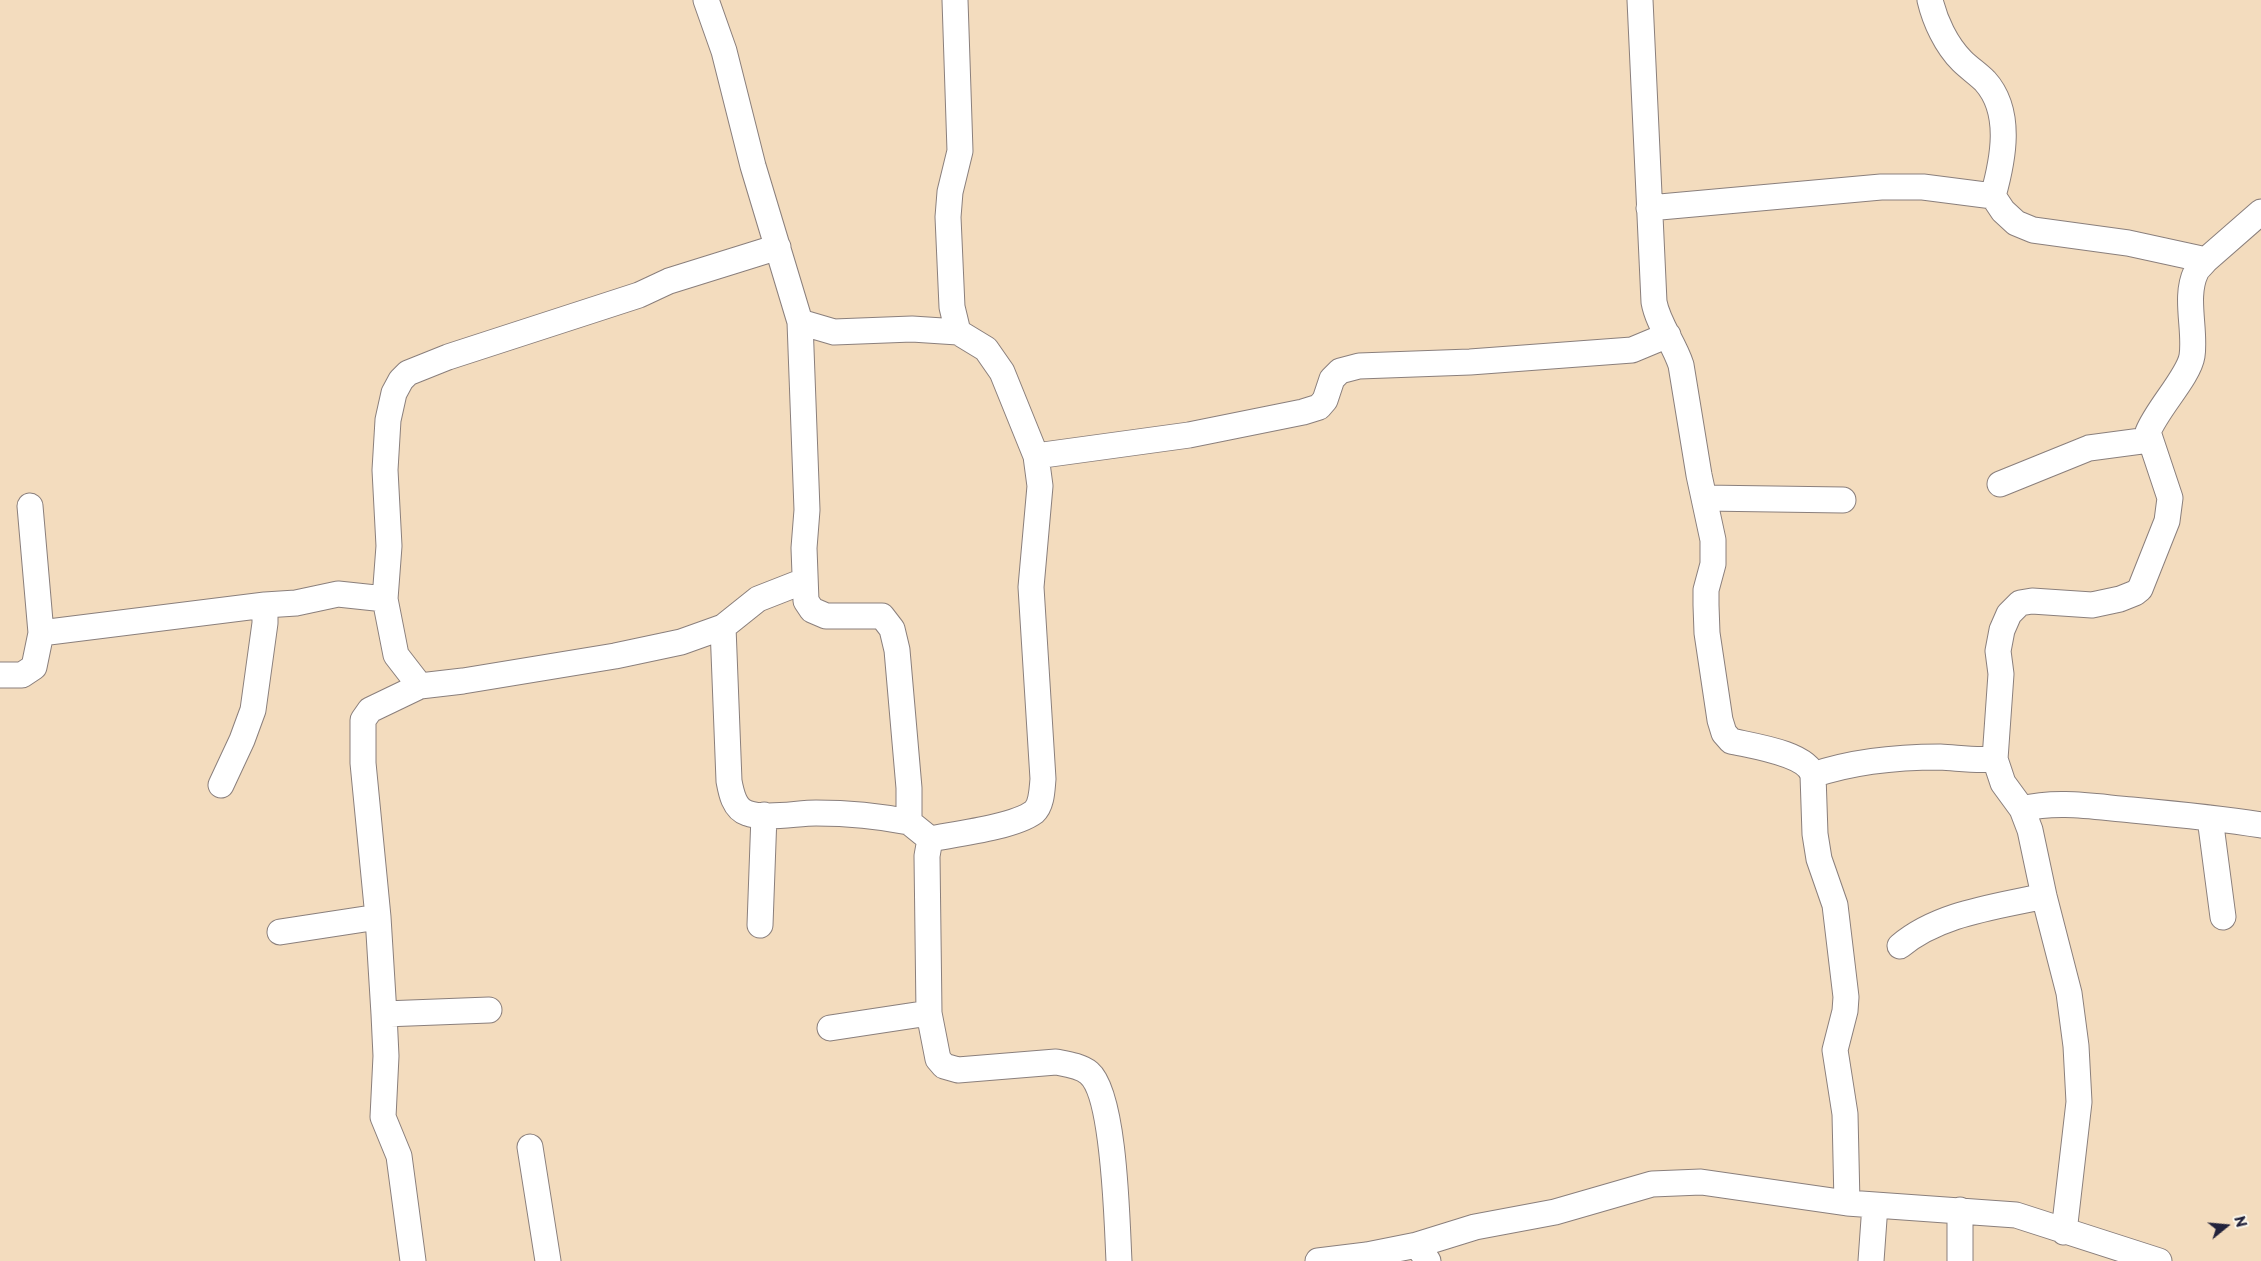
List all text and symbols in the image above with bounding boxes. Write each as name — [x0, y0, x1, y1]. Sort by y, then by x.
north arrow — [2201, 1201, 2251, 1251]
text: N — [2229, 1213, 2252, 1230]

